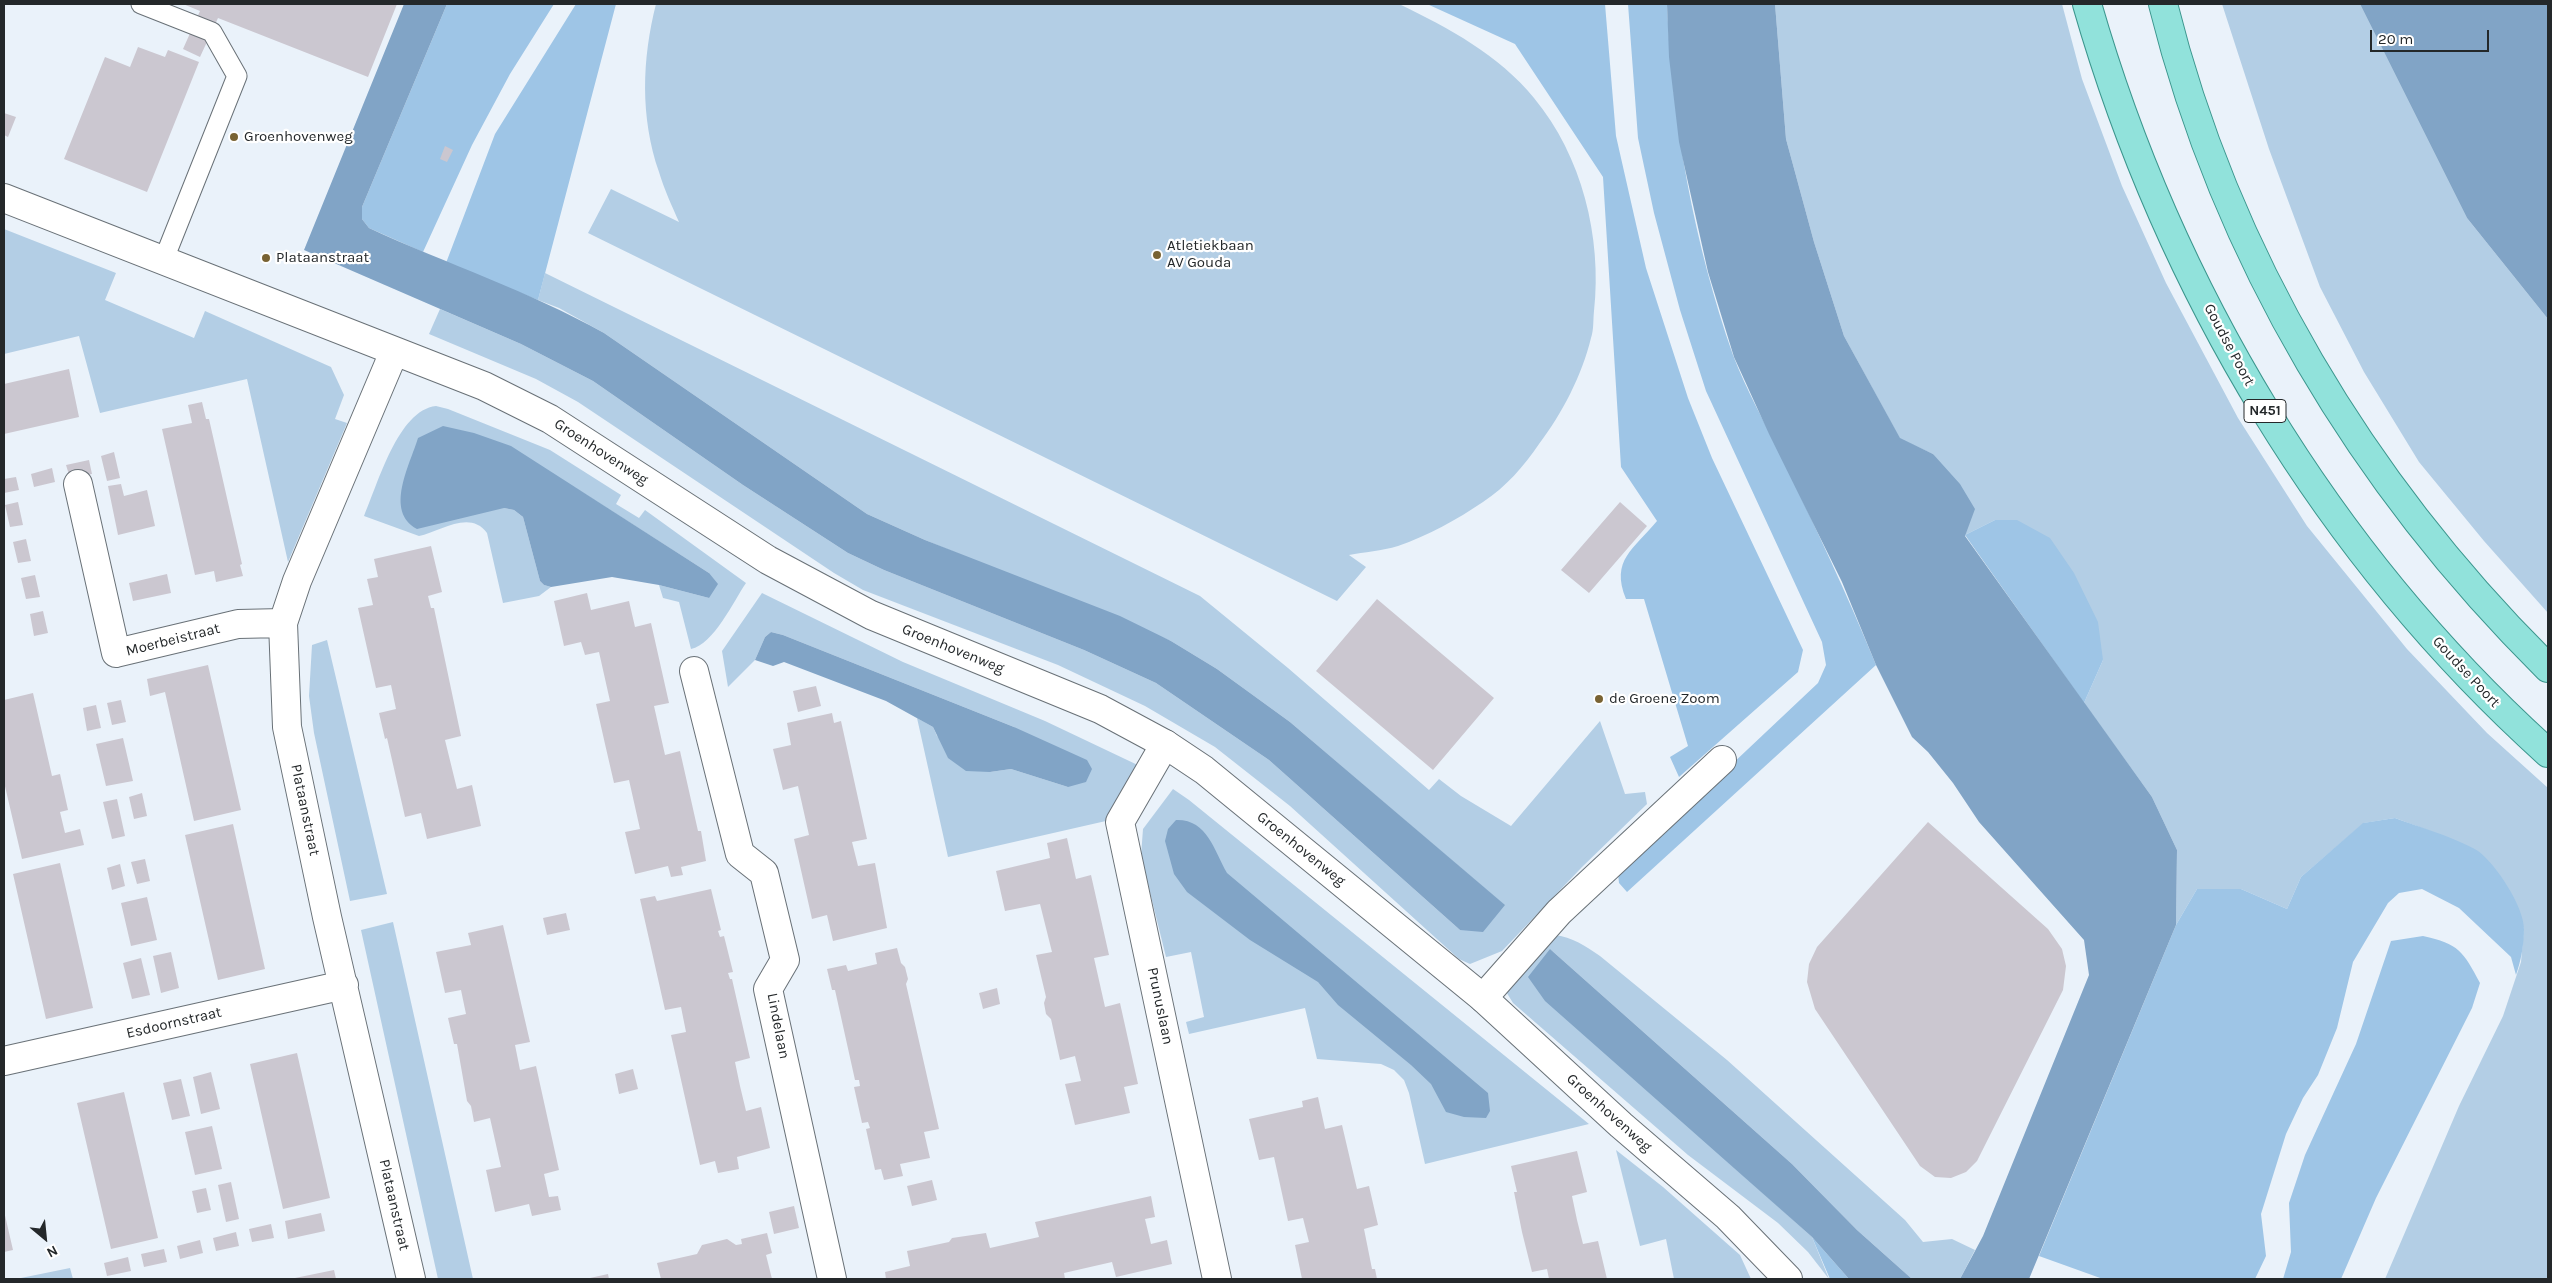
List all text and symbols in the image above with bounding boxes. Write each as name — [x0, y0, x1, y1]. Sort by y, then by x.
scale bar — [2372, 20, 2491, 52]
text: 20 m — [2378, 30, 2413, 48]
place label: Groenhovenweg — [244, 128, 353, 146]
marker: Groenhovenweg — [228, 131, 240, 143]
place label: Atletiekbaan AV Gouda — [1167, 237, 1254, 272]
place label: Plataanstraat — [276, 249, 369, 267]
marker: Atletiekbaan AV Gouda — [1151, 249, 1163, 261]
marker: Plataanstraat — [260, 252, 272, 264]
street label: Goudse Poort — [2200, 301, 2258, 389]
road number: N451 — [2244, 400, 2286, 422]
street label: Groenhovenweg — [551, 415, 651, 489]
street label: Moerbeistraat — [124, 620, 222, 660]
street label: Groenhovenweg — [899, 620, 1007, 678]
street label: Goudse Poort — [2428, 633, 2504, 711]
place label: de Groene Zoom — [1609, 690, 1720, 708]
marker: de Groene Zoom — [1593, 693, 1605, 705]
street label: Plataanstraat — [287, 763, 323, 857]
street label: Groenhovenweg — [1253, 808, 1349, 890]
street label: Prunuslaan — [1143, 966, 1177, 1046]
street label: Lindelaan — [763, 991, 793, 1061]
street label: Esdoornstraat — [125, 1003, 223, 1043]
street label: Groenhovenweg — [1563, 1070, 1655, 1156]
street label: Plataanstraat — [375, 1158, 413, 1252]
north arrow — [20, 1213, 70, 1263]
text: N — [44, 1242, 61, 1262]

